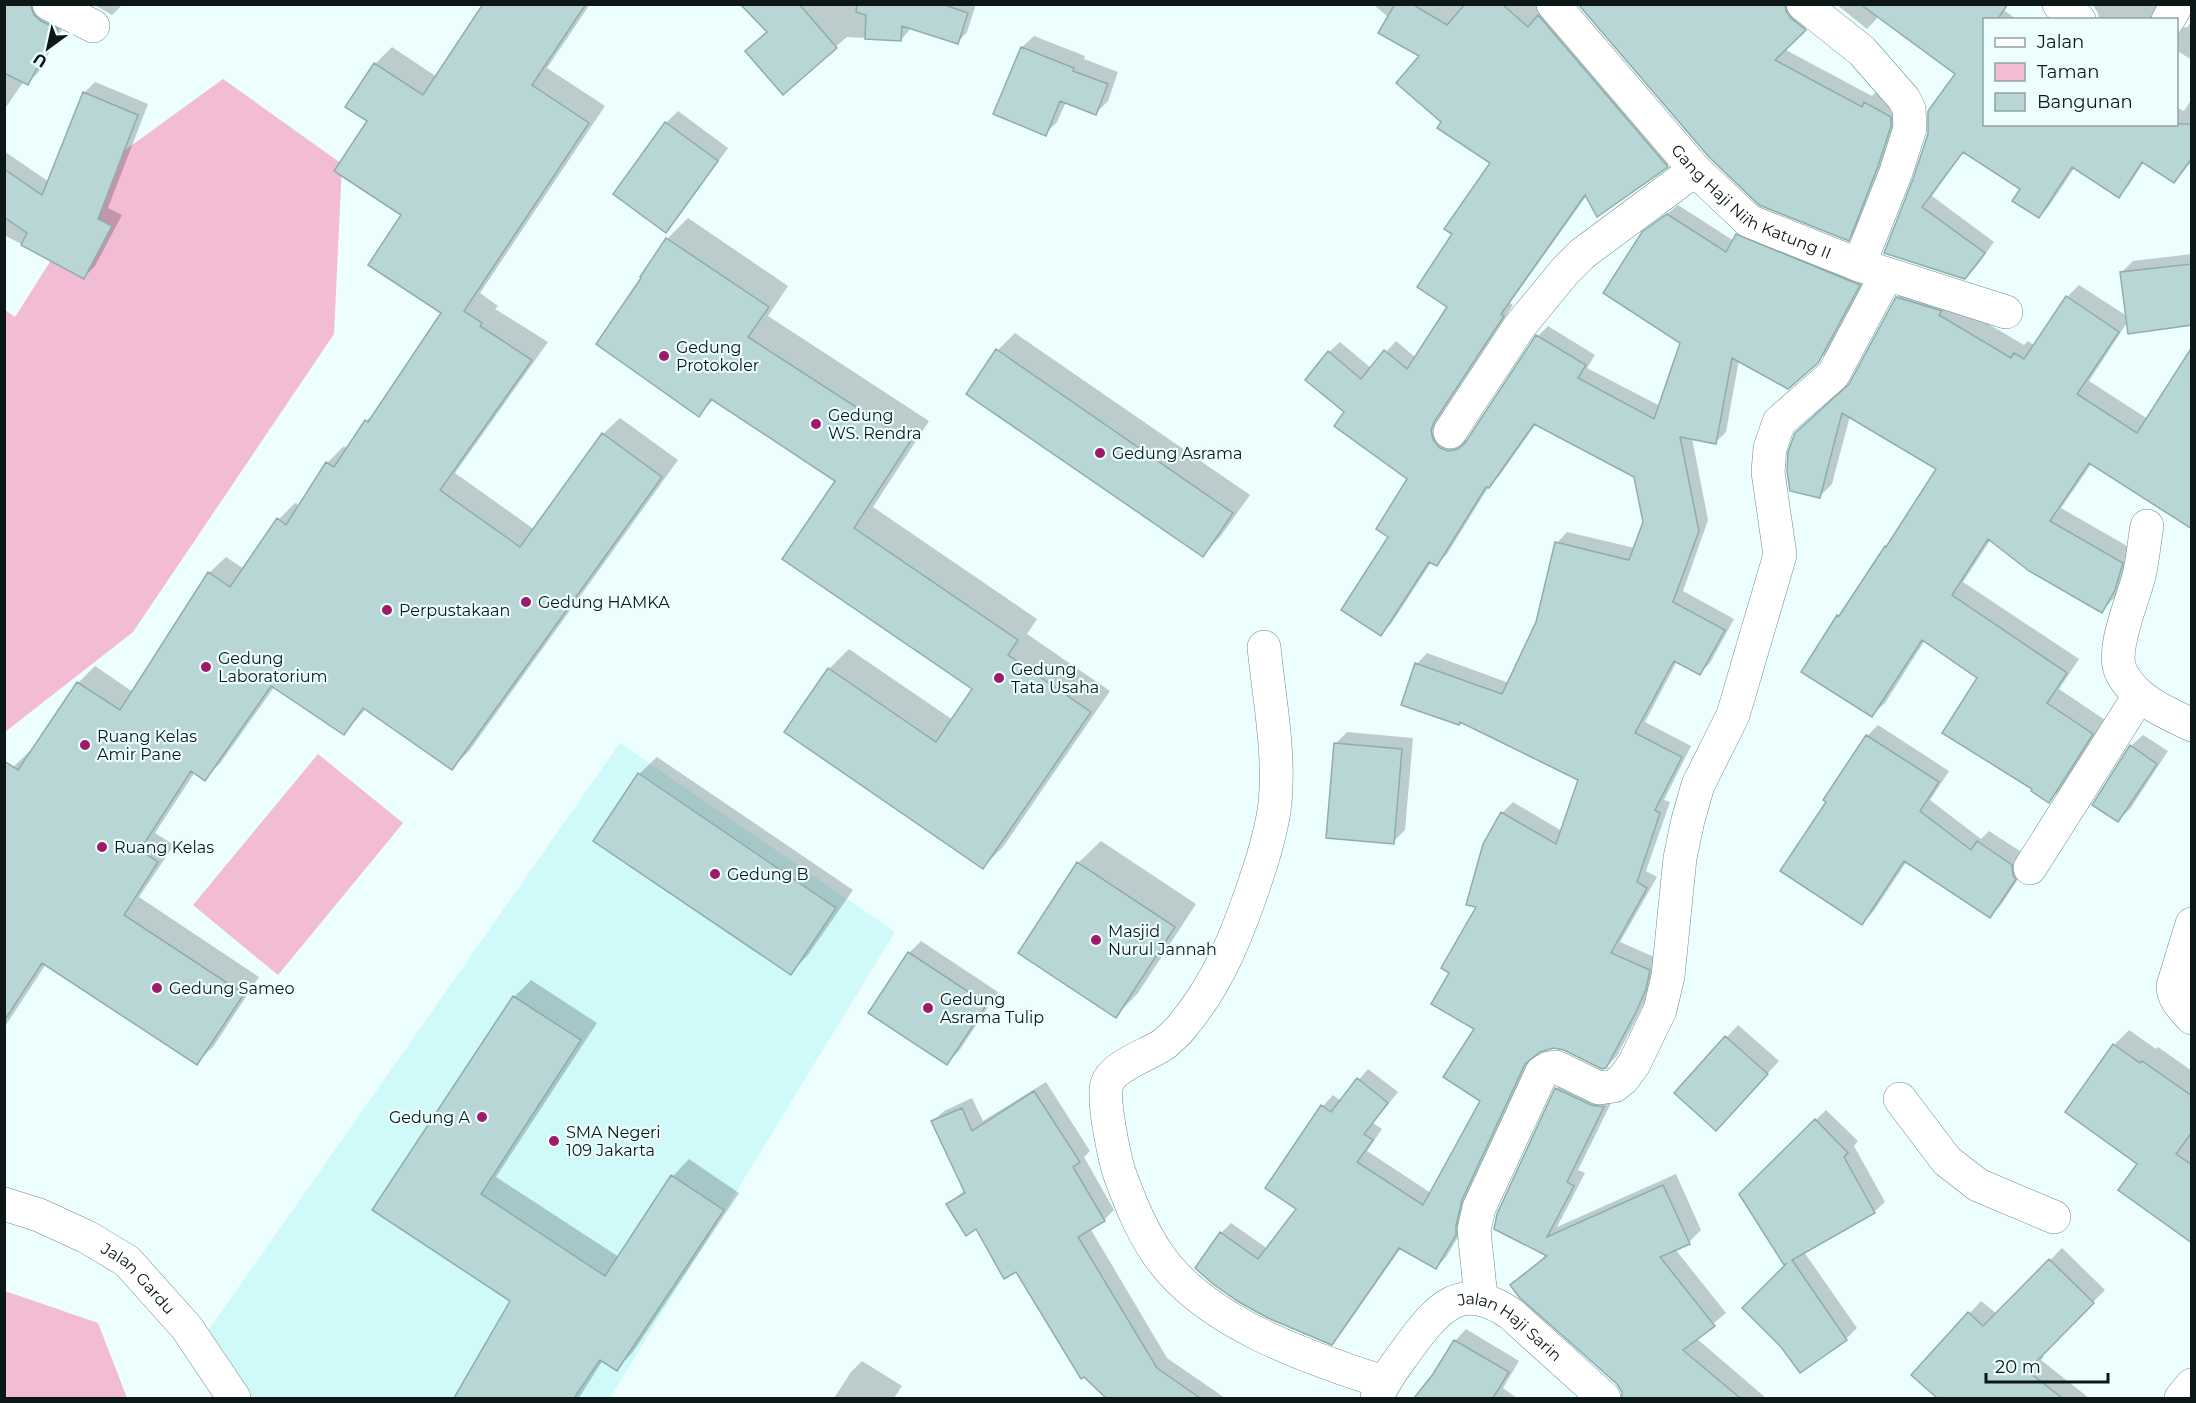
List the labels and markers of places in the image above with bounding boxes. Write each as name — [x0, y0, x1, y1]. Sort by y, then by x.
place label: Gedung Protokoler — [676, 338, 759, 375]
marker: Gedung Protokoler — [657, 349, 671, 363]
place label: Gedung WS. Rendra — [828, 406, 921, 443]
marker: Gedung WS. Rendra — [809, 417, 823, 431]
place label: Gedung Asrama — [1112, 444, 1242, 463]
marker: Gedung Asrama — [1093, 446, 1107, 460]
place label: Gedung HAMKA — [538, 593, 670, 612]
marker: Gedung HAMKA — [519, 595, 533, 609]
place label: Perpustakaan — [399, 601, 510, 620]
marker: Perpustakaan — [380, 603, 394, 617]
place label: Gedung Laboratorium — [218, 649, 328, 686]
marker: Gedung Laboratorium — [199, 660, 213, 674]
place label: Gedung Tata Usaha — [1011, 660, 1099, 697]
marker: Gedung Tata Usaha — [992, 671, 1006, 685]
place label: Ruang Kelas Amir Pane — [97, 727, 197, 764]
marker: Ruang Kelas Amir Pane — [78, 738, 92, 752]
place label: Ruang Kelas — [114, 838, 214, 857]
marker: Ruang Kelas — [95, 840, 109, 854]
place label: Gedung B — [727, 865, 809, 884]
marker: Gedung B — [708, 867, 722, 881]
place label: Masjid Nurul Jannah — [1108, 922, 1217, 959]
marker: Masjid Nurul Jannah — [1089, 933, 1103, 947]
place label: Gedung Sameo — [169, 979, 295, 998]
marker: Gedung Sameo — [150, 981, 164, 995]
place label: Gedung Asrama Tulip — [940, 990, 1044, 1027]
marker: Gedung Asrama Tulip — [921, 1001, 935, 1015]
place label: Gedung A — [389, 1108, 471, 1127]
marker: Gedung A — [475, 1110, 489, 1124]
place label: SMA Negeri 109 Jakarta — [566, 1123, 661, 1160]
marker: SMA Negeri 109 Jakarta — [547, 1134, 561, 1148]

